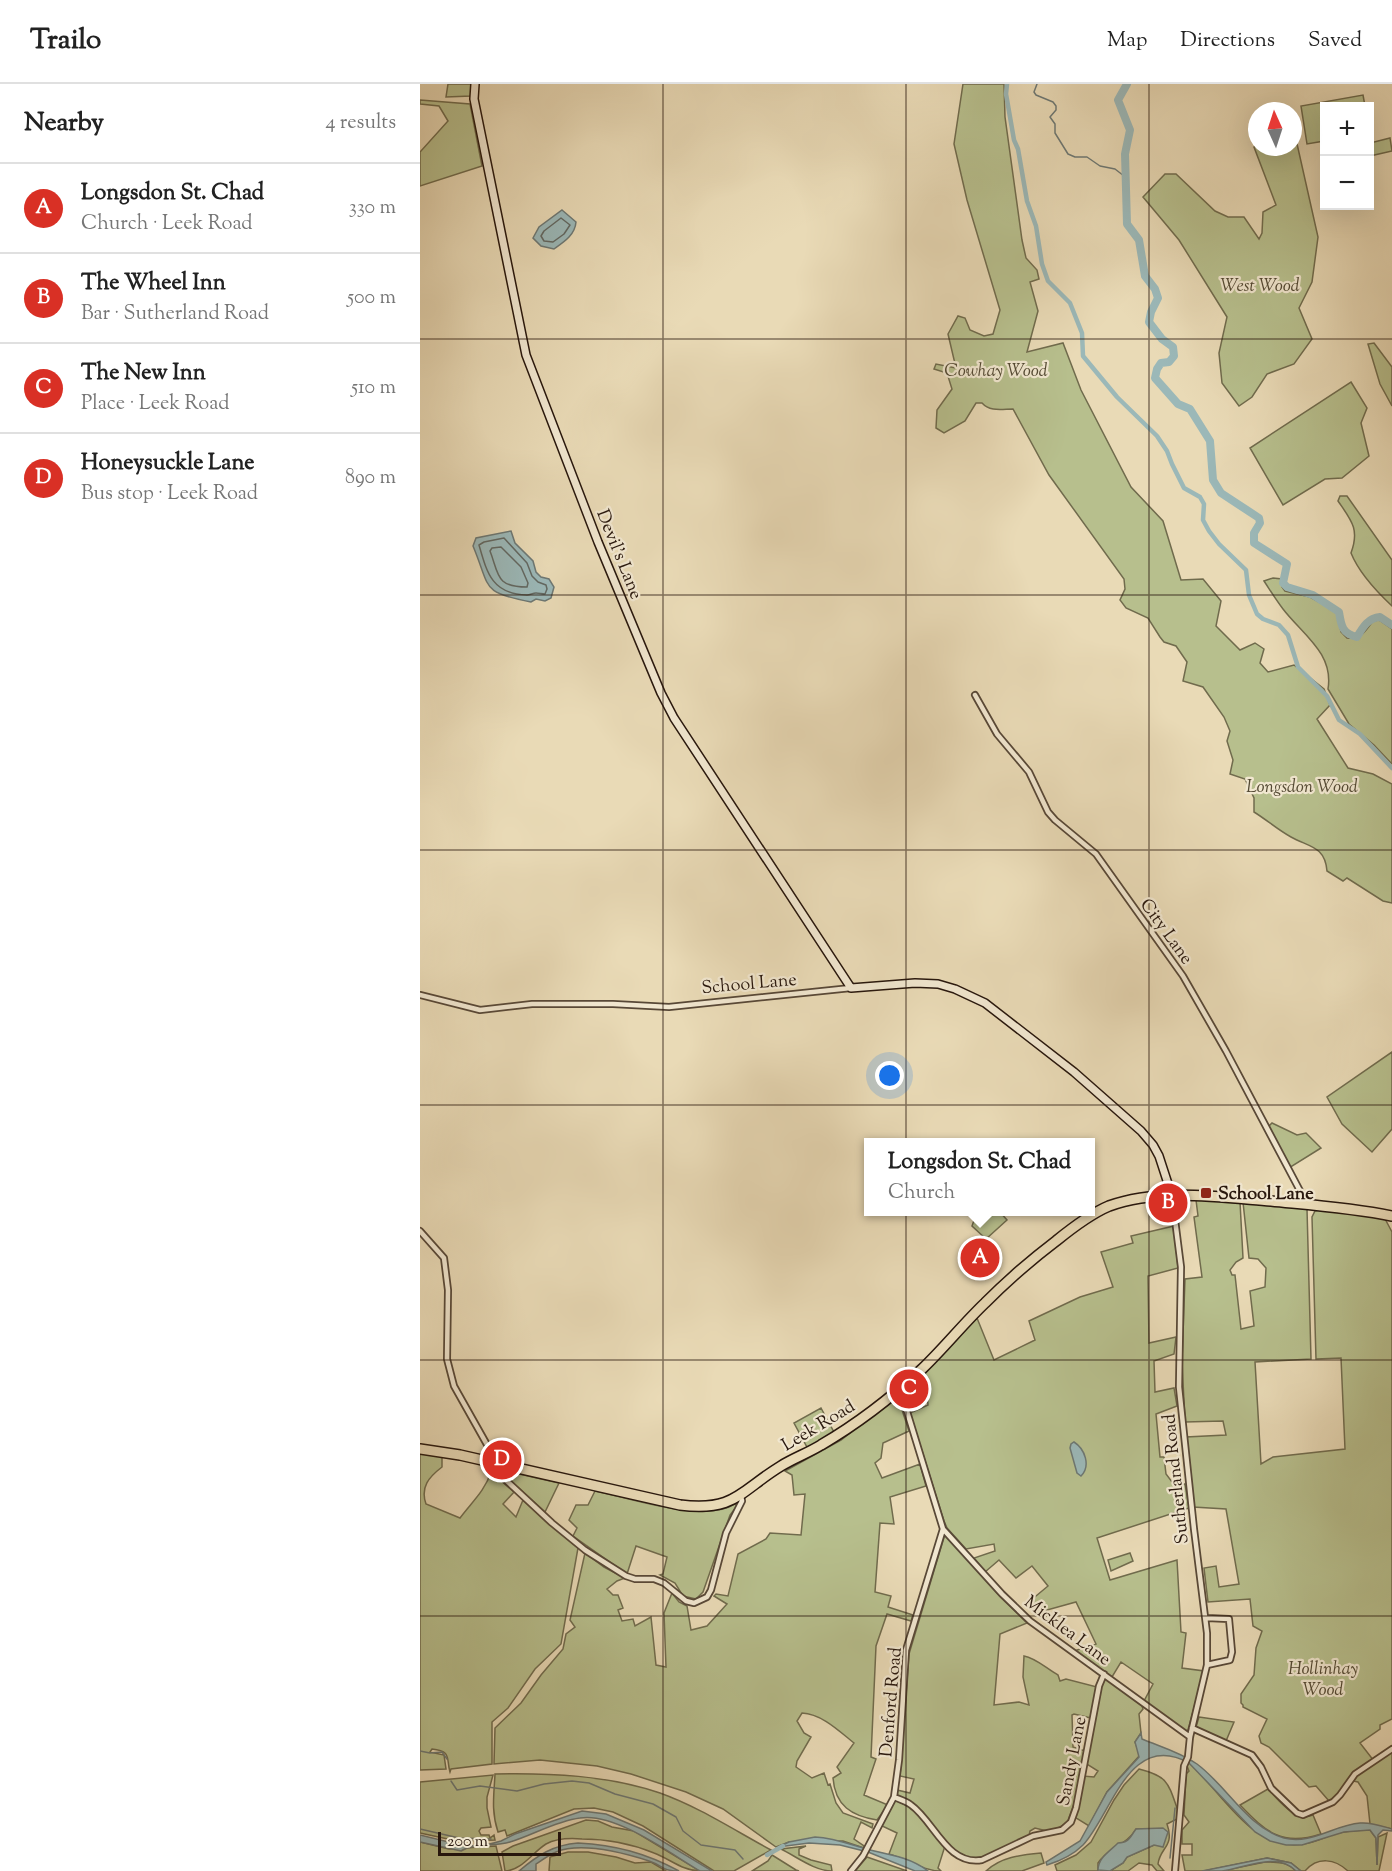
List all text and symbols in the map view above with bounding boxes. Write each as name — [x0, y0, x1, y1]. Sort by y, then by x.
text: Trailo — [30, 21, 101, 61]
text: Map — [1107, 26, 1147, 56]
text: Directions — [1180, 26, 1275, 56]
text: Saved — [1308, 26, 1362, 56]
north arrow — [1248, 102, 1302, 156]
map controls — [1320, 102, 1374, 210]
button: + — [1320, 102, 1374, 156]
text: Nearby — [24, 105, 104, 142]
text: 4 results — [325, 109, 396, 138]
button: − — [1320, 156, 1374, 210]
text: Longsdon St. Chad — [81, 178, 264, 210]
text: A — [35, 194, 52, 223]
text: 330 m — [349, 194, 396, 223]
text: Church · Leek Road — [81, 210, 253, 239]
text: The Wheel Inn — [81, 268, 226, 300]
park label: West Wood — [1220, 274, 1300, 300]
text: B — [37, 284, 50, 313]
text: 500 m — [347, 284, 396, 313]
text: Bar · Sutherland Road — [81, 300, 269, 329]
text: The New Inn — [81, 358, 206, 390]
park label: Cowhay Wood — [944, 359, 1048, 385]
text: C — [35, 374, 52, 403]
text: 510 m — [351, 374, 396, 403]
text: Place · Leek Road — [81, 390, 229, 419]
text: Honeysuckle Lane — [81, 448, 255, 480]
text: D — [36, 464, 51, 493]
text: 890 m — [345, 464, 396, 493]
text: Bus stop · Leek Road — [81, 480, 258, 509]
street label: Devil's Lane — [588, 506, 648, 604]
park label: Longsdon Wood — [1246, 775, 1358, 801]
street label: City Lane — [1132, 894, 1198, 971]
street label: School Lane — [700, 968, 798, 1002]
your location — [875, 1061, 904, 1090]
popup — [864, 1138, 1095, 1216]
text: Longsdon St. Chad — [888, 1147, 1071, 1179]
text: Church — [888, 1179, 955, 1208]
pin: B — [1148, 1180, 1188, 1226]
place label: School Lane — [1218, 1182, 1314, 1208]
marker: School Lane — [1199, 1186, 1213, 1200]
pin: A — [960, 1236, 1000, 1280]
pin: C — [890, 1366, 928, 1412]
street label: Leek Road — [777, 1395, 861, 1459]
street label: Sutherland Road — [1157, 1412, 1197, 1545]
pin: D — [482, 1438, 521, 1482]
street label: Micklea Lane — [1018, 1590, 1116, 1673]
street label: Denford Road — [874, 1646, 910, 1758]
park label: Hollinhay Wood — [1288, 1657, 1358, 1704]
street label: Sandy Lane — [1052, 1715, 1094, 1808]
scale bar — [438, 1829, 561, 1856]
text: 200 m — [447, 1831, 488, 1854]

